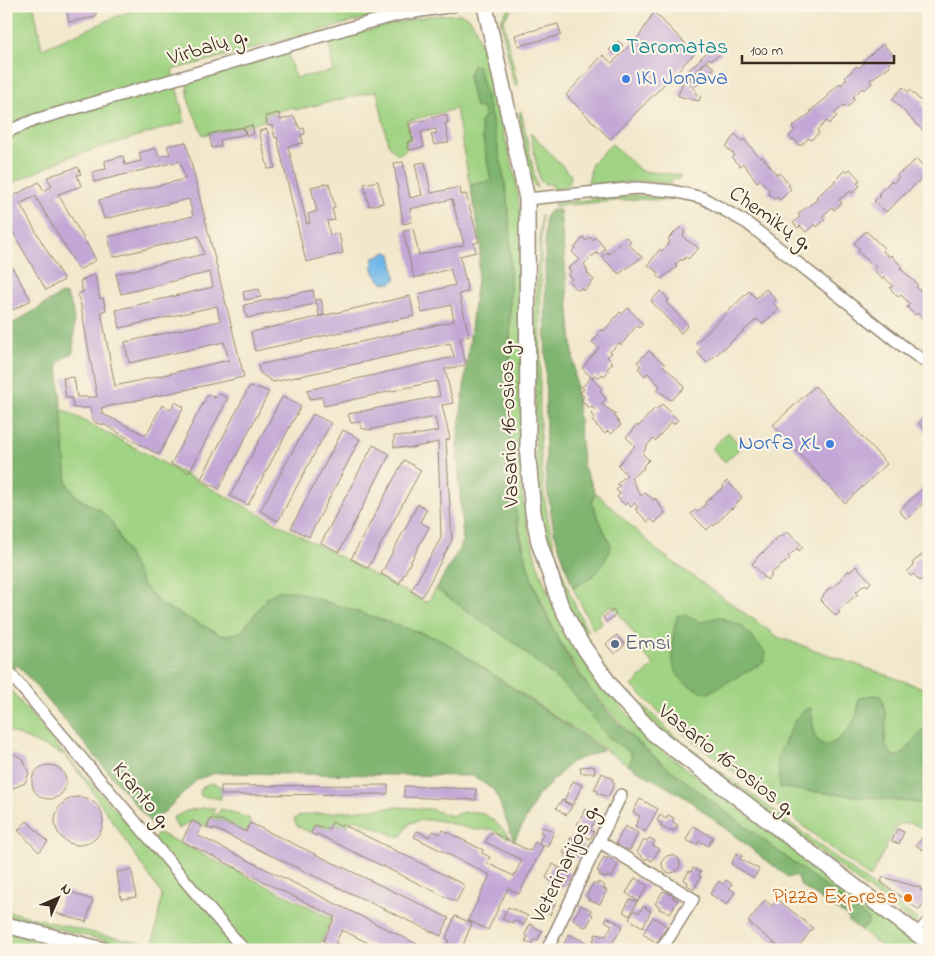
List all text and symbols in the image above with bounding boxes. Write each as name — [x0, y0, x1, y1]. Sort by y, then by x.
street label: Virbalų g. — [163, 21, 252, 77]
place label: Taromatas — [626, 32, 728, 64]
scale bar — [742, 32, 895, 64]
text: 100 m — [750, 40, 783, 62]
marker: Taromatas — [610, 42, 622, 54]
place label: IKI Jonava — [636, 63, 728, 95]
marker: IKI Jonava — [620, 73, 632, 85]
street label: Chemikų g. — [721, 179, 818, 260]
street label: Vasario 16-osios g. — [491, 340, 530, 509]
place label: Norfa XL — [738, 428, 821, 460]
marker: Norfa XL — [824, 438, 836, 450]
place label: Emsi — [625, 628, 671, 660]
marker: Emsi — [609, 638, 621, 650]
street label: Vasario 16-osios g. — [649, 696, 802, 826]
street label: Kranto g. — [103, 755, 179, 837]
street label: Veterinarijos g. — [523, 799, 609, 930]
north arrow — [32, 874, 82, 924]
text: N — [55, 879, 77, 901]
place label: Pizza Express — [773, 882, 898, 914]
marker: Pizza Express — [902, 892, 914, 904]

